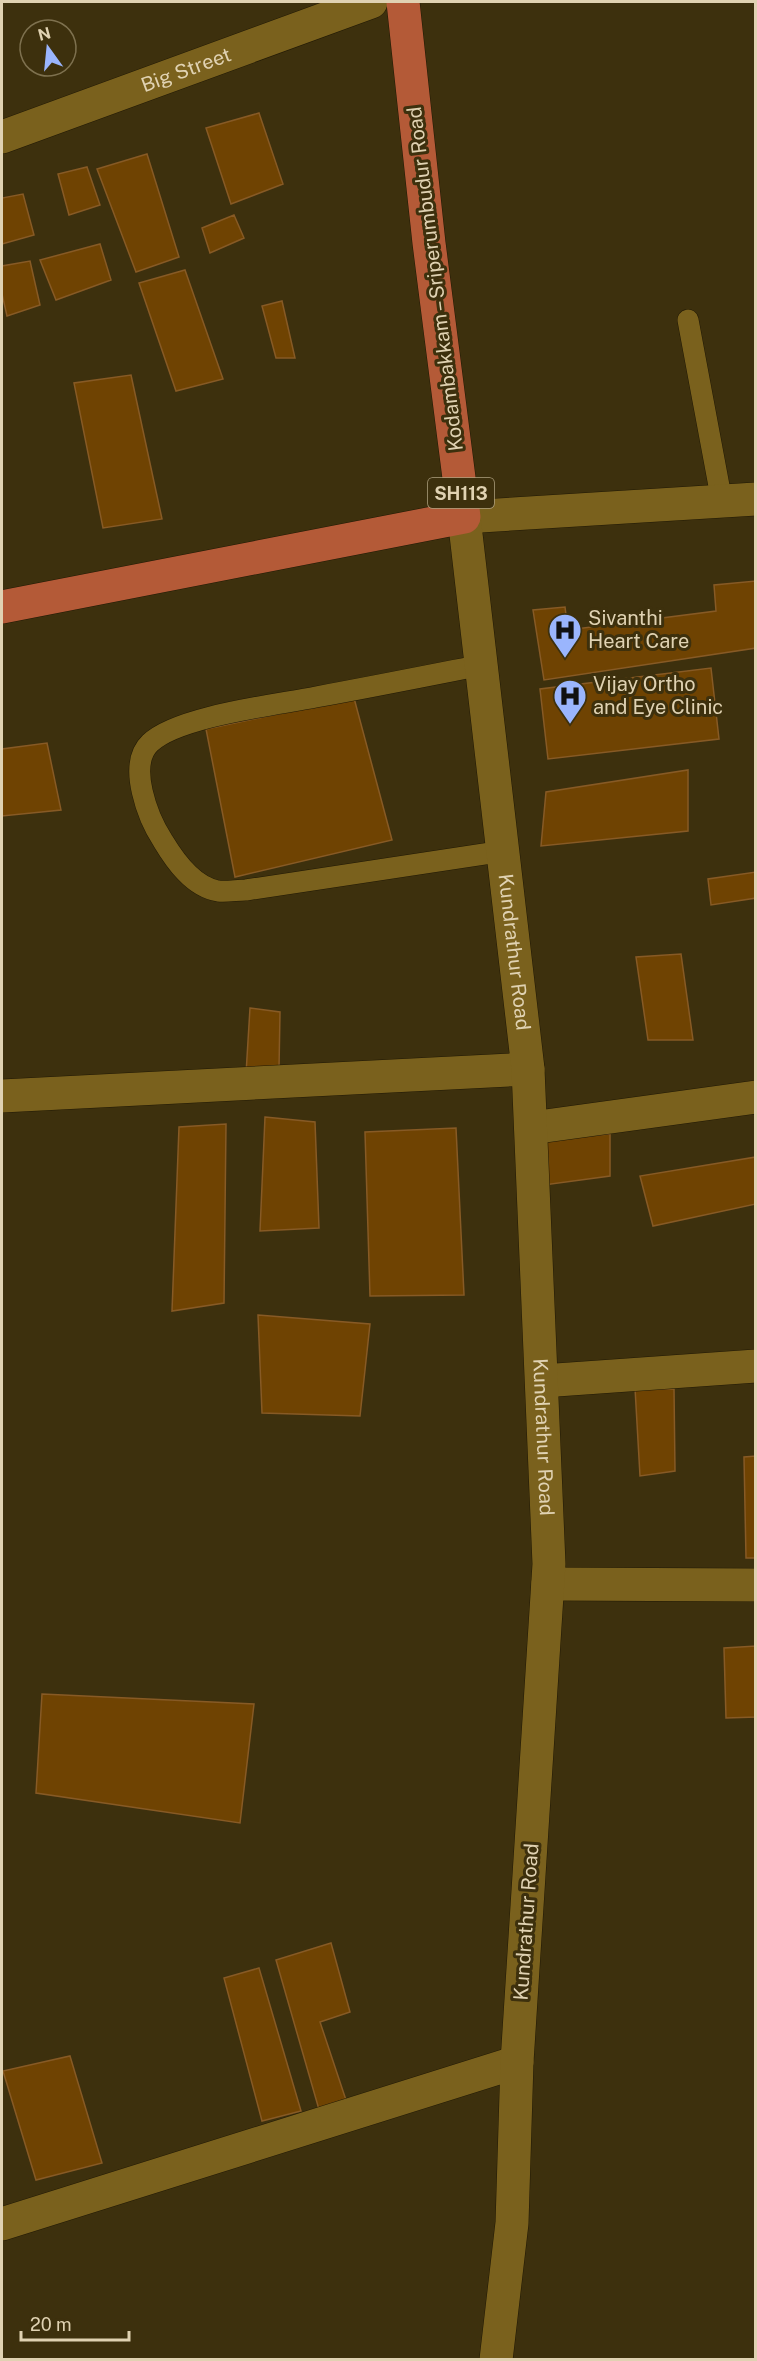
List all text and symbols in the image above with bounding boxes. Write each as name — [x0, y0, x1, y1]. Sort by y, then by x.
north arrow — [18, 18, 78, 78]
text: N — [36, 23, 53, 45]
street label: Big Street — [138, 42, 234, 97]
street label: Kodambakkam – Sriperumbudur Road — [402, 105, 468, 453]
road number: SH113 — [428, 478, 494, 508]
place label: Sivanthi Heart Care — [588, 606, 689, 653]
hospital icon: Sivanthi Heart Care — [547, 612, 583, 659]
place label: Vijay Ortho and Eye Clinic — [593, 672, 723, 719]
hospital icon: Vijay Ortho and Eye Clinic — [552, 678, 588, 725]
street label: Kundrathur Road — [493, 872, 535, 1032]
street label: Kundrathur Road — [528, 1358, 559, 1516]
street label: Kundrathur Road — [509, 1843, 543, 2001]
scale bar — [21, 2304, 129, 2342]
text: 20 m — [30, 2314, 72, 2335]

